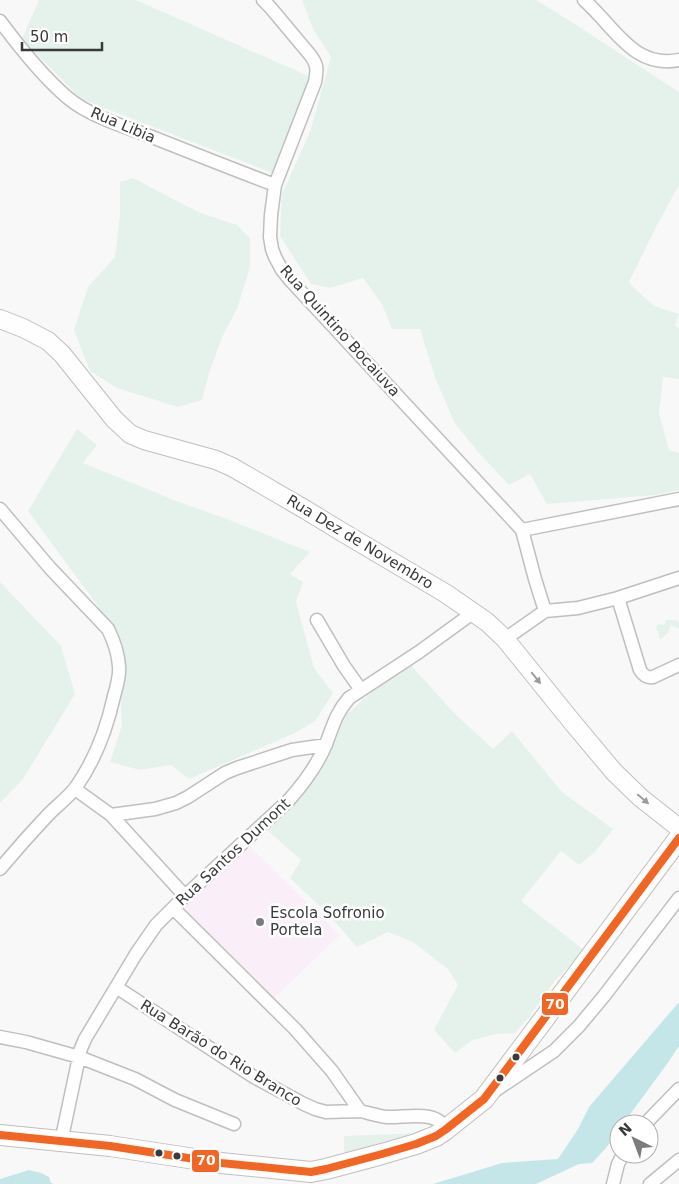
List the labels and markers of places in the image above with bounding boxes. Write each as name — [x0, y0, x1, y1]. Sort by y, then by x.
place label: Escola Sofronio Portela — [270, 904, 385, 939]
marker: Escola Sofronio Portela — [254, 916, 266, 928]
unlabelled marker — [511, 1052, 521, 1062]
unlabelled marker — [495, 1073, 505, 1083]
unlabelled marker — [154, 1148, 164, 1158]
unlabelled marker — [172, 1151, 182, 1161]

